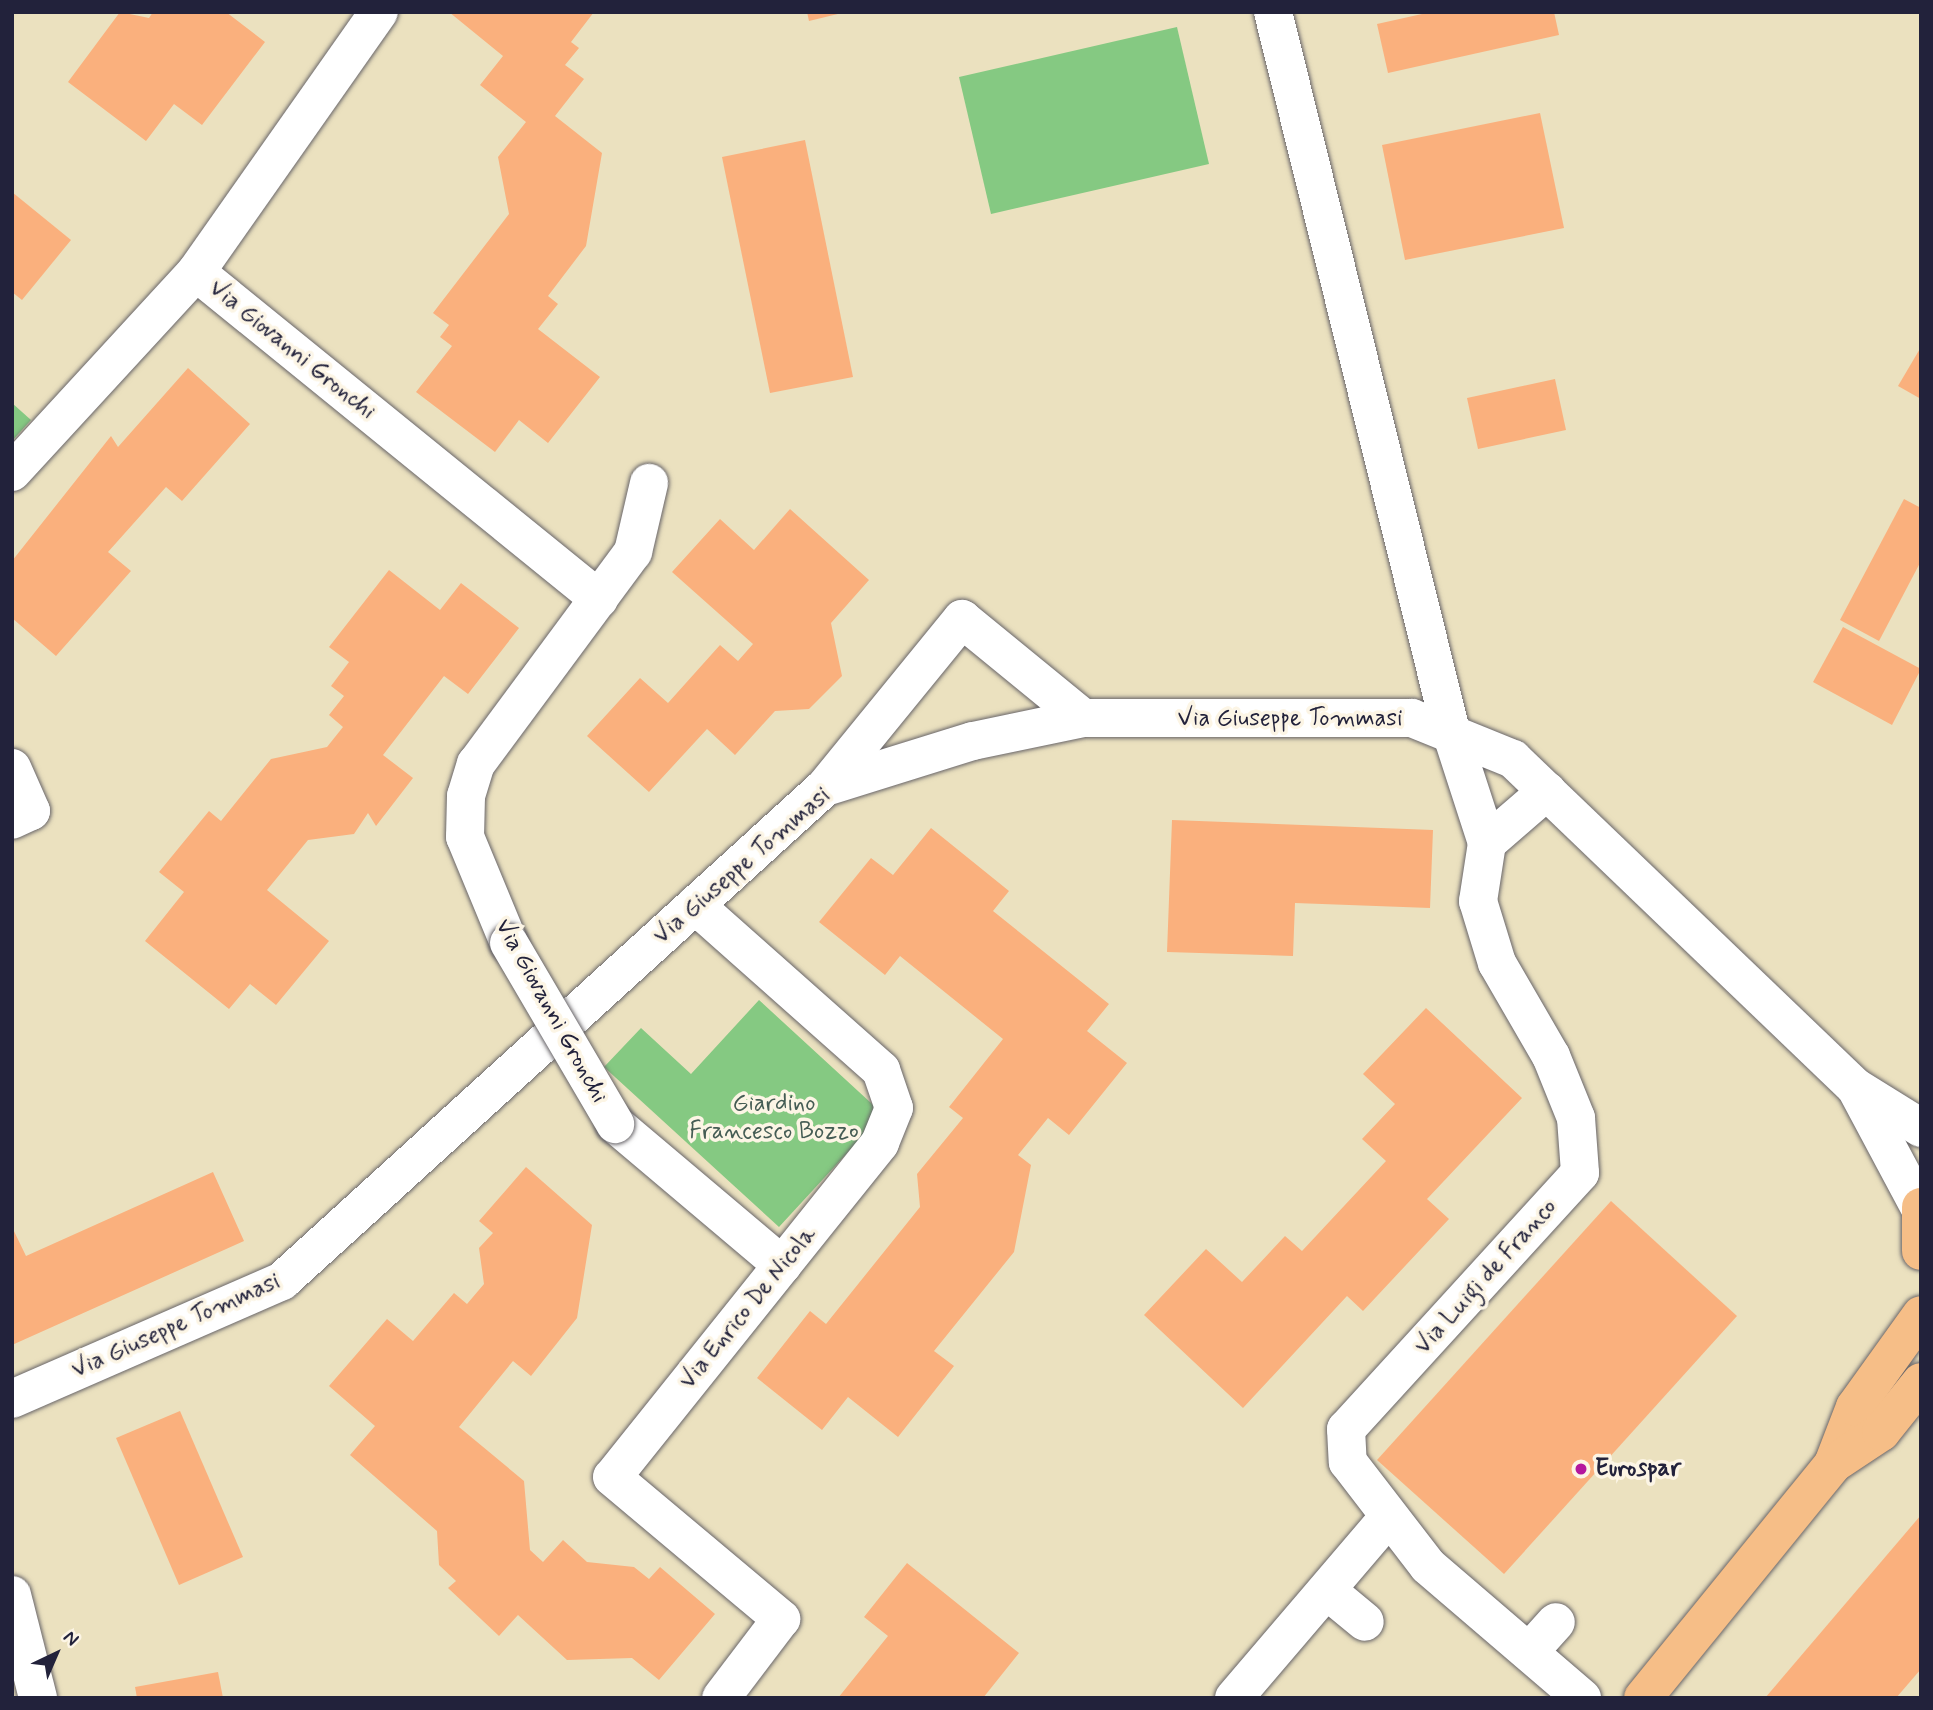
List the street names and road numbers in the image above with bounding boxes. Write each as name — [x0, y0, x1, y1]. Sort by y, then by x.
street label: Via Giovanni Gronchi — [203, 274, 381, 426]
street label: Via Giuseppe Tommasi — [1176, 705, 1404, 733]
street label: Via Giuseppe Tommasi — [647, 781, 837, 951]
street label: Via Giovanni Gronchi — [489, 914, 613, 1108]
street label: Via Luigi de Franco — [1410, 1195, 1562, 1359]
street label: Via Enrico De Nicola — [674, 1221, 822, 1395]
street label: Via Giuseppe Tommasi — [66, 1267, 286, 1385]

